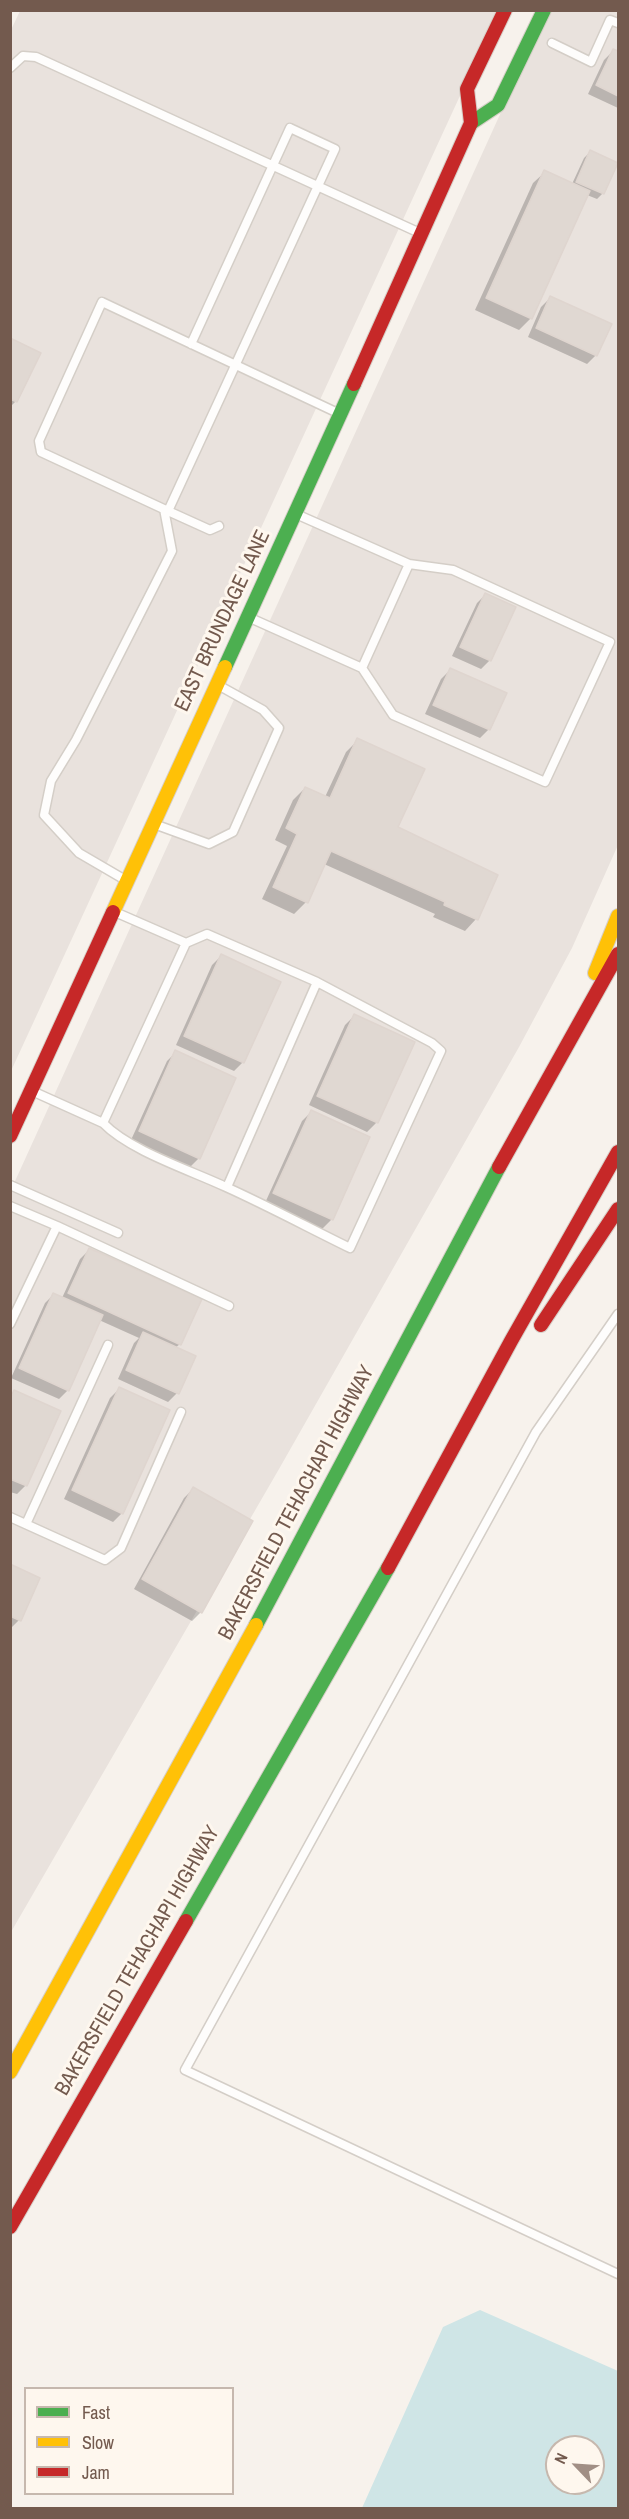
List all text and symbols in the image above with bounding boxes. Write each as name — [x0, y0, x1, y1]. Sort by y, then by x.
street label: EAST BRUNDAGE LANE — [170, 526, 276, 716]
street label: BAKERSFIELD TEHACHAPI HIGHWAY — [214, 1361, 380, 1645]
street label: BAKERSFIELD TEHACHAPI HIGHWAY — [50, 1822, 226, 2100]
legend — [24, 2387, 234, 2495]
text: Fast — [82, 2400, 110, 2425]
text: Slow — [82, 2430, 114, 2455]
north arrow — [545, 2435, 605, 2495]
text: N — [549, 2449, 572, 2467]
text: Jam — [82, 2460, 110, 2485]

